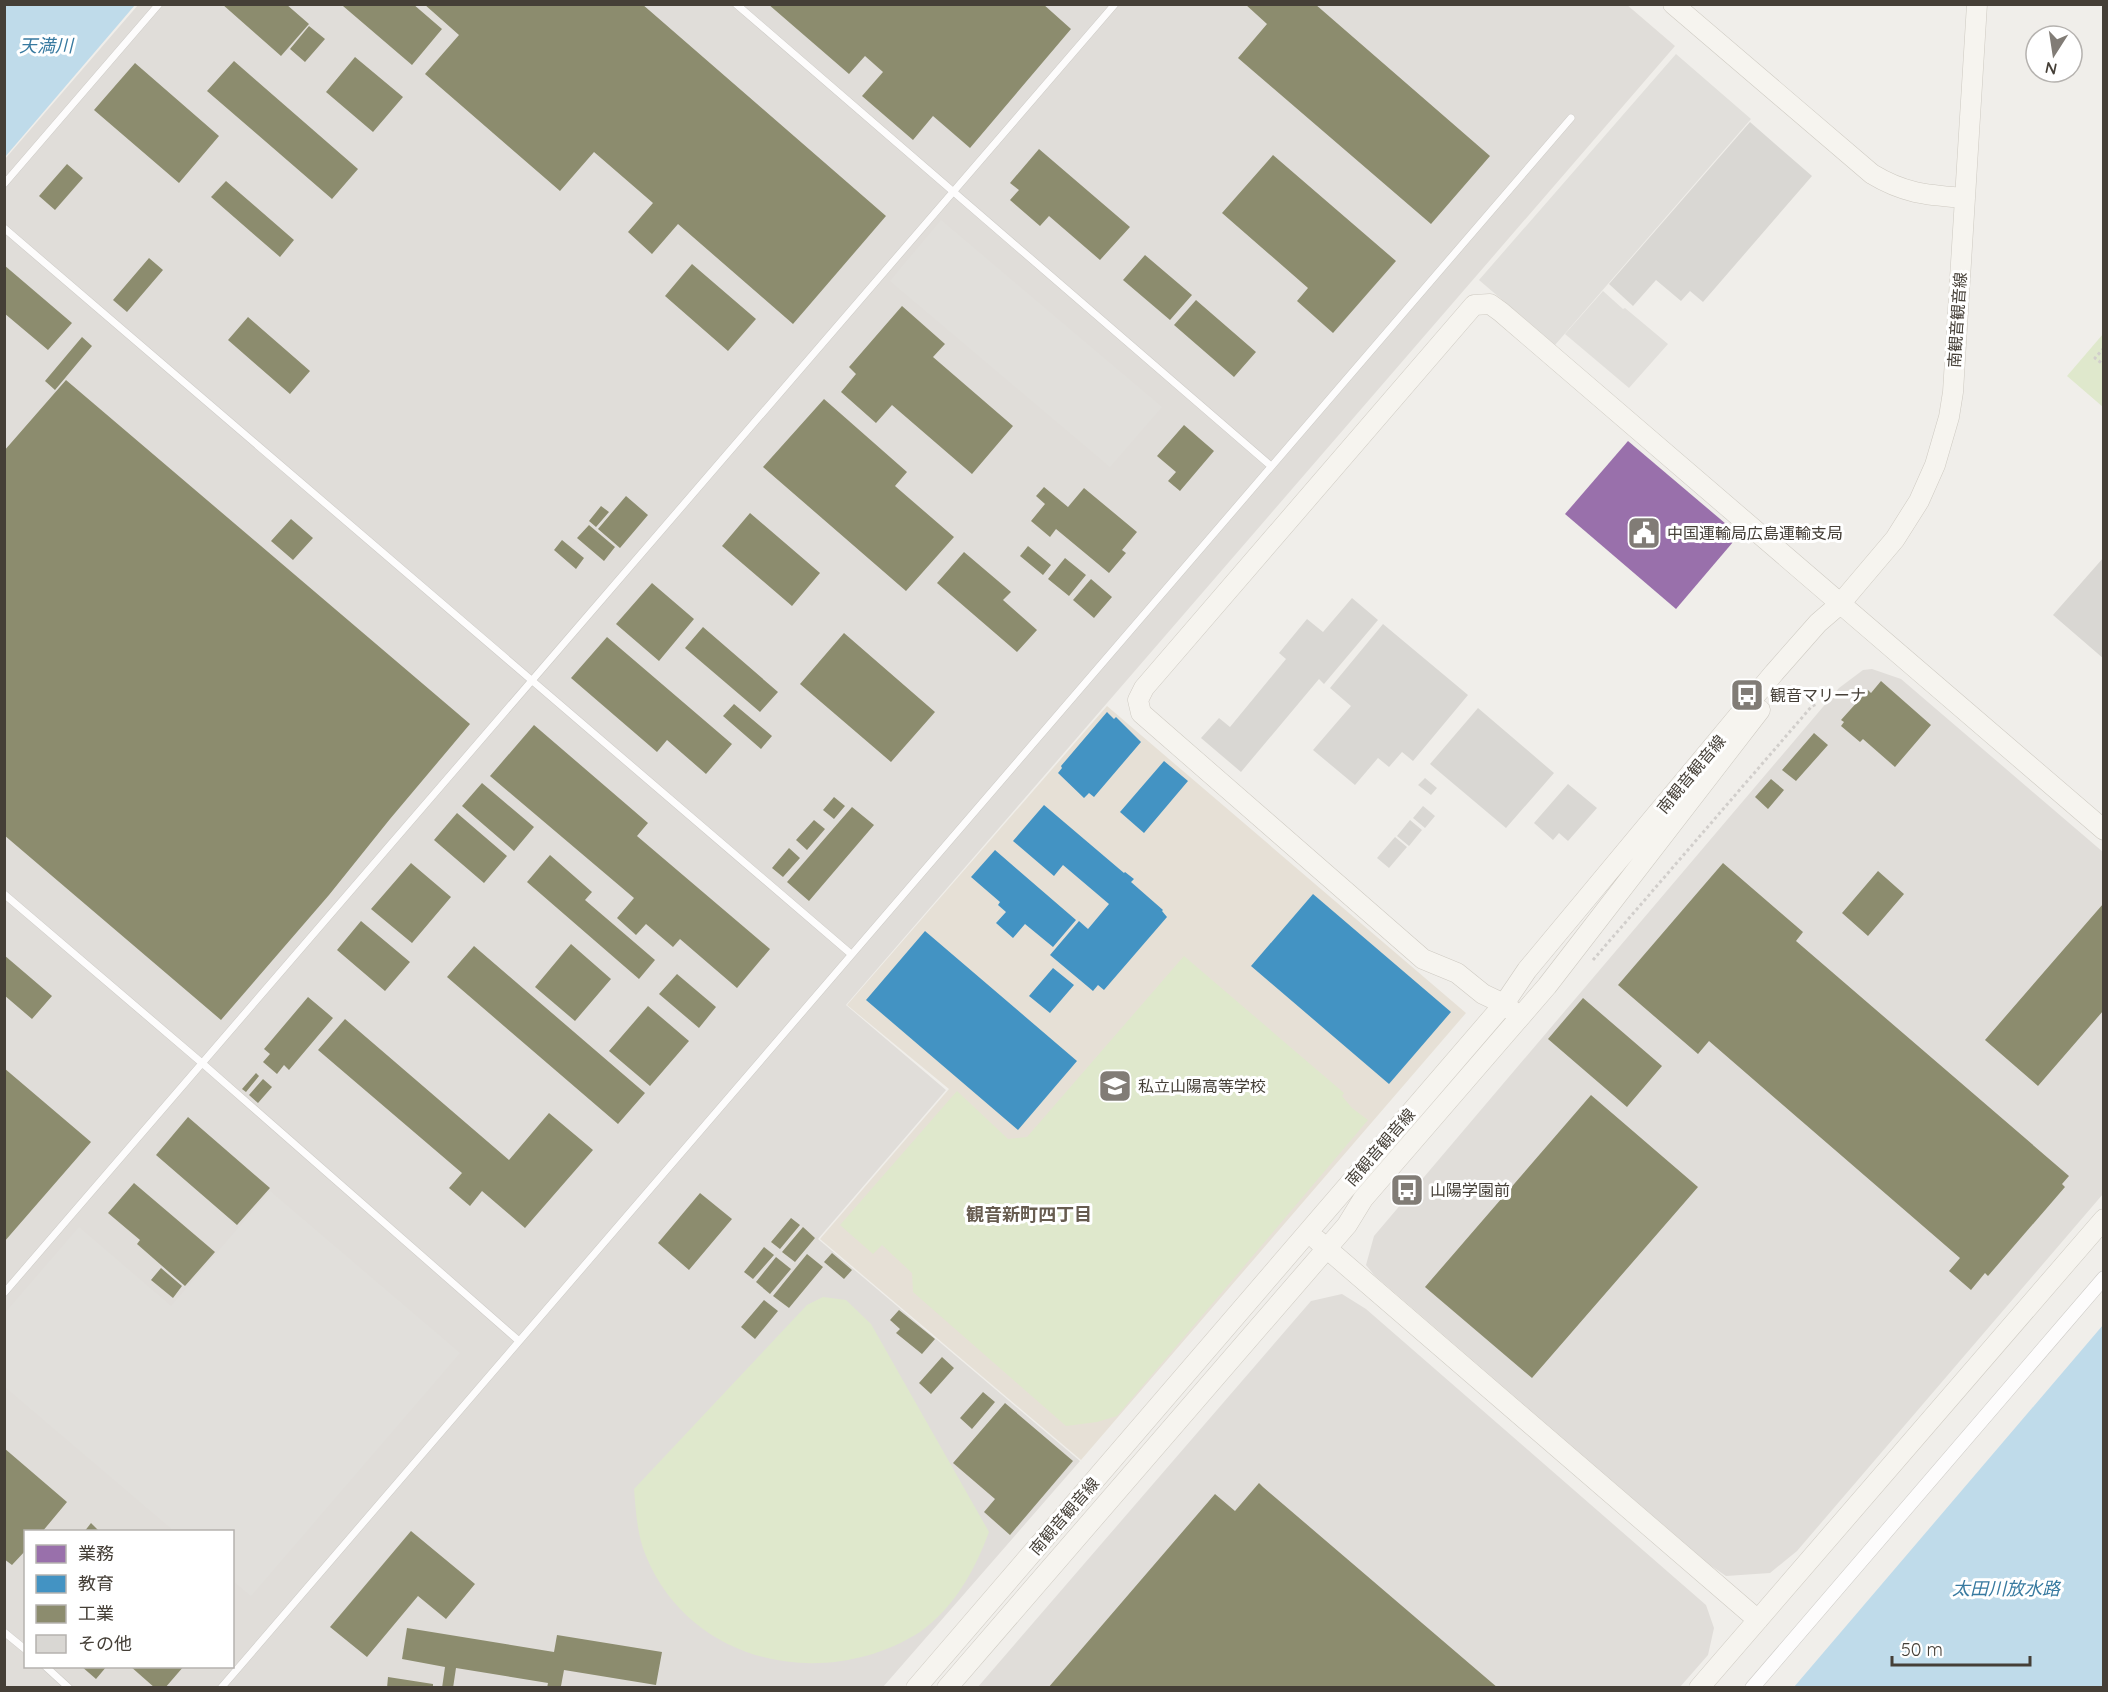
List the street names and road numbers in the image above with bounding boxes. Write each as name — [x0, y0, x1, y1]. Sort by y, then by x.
street label: 南観音観音線 — [1944, 271, 1970, 369]
street label: 南観音観音線 — [1652, 731, 1730, 817]
street label: 南観音観音線 — [1341, 1104, 1419, 1190]
street label: 南観音観音線 — [1025, 1473, 1103, 1559]

